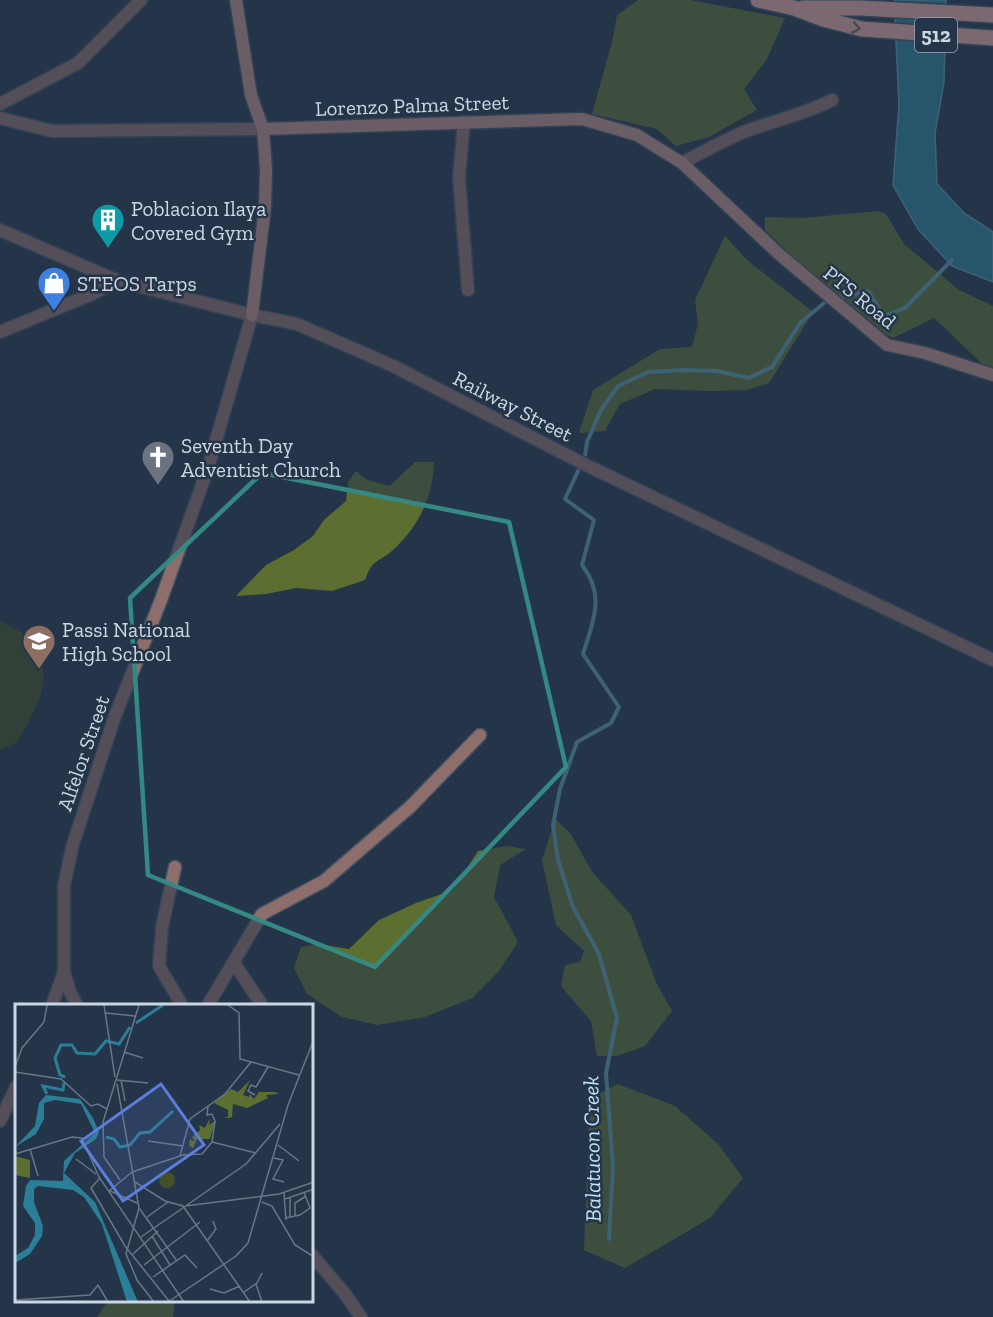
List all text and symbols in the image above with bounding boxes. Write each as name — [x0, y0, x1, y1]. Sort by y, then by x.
road number: 512 — [915, 18, 957, 52]
one-way arrow — [851, 21, 861, 34]
street label: Lorenzo Palma Street — [314, 89, 510, 121]
place label: Poblacion Ilaya Covered Gym — [131, 196, 266, 245]
building icon: Poblacion Ilaya Covered Gym — [90, 202, 126, 249]
street label: PTS Road — [819, 260, 902, 334]
shop icon: STEOS Tarps — [36, 265, 72, 312]
place label: STEOS Tarps — [77, 271, 197, 296]
street label: Railway Street — [449, 365, 577, 447]
place label: Seventh Day Adventist Church — [181, 433, 341, 482]
church icon: Seventh Day Adventist Church — [140, 439, 176, 486]
place label: Passi National High School — [62, 617, 191, 666]
school or university icon: Passi National High School — [21, 623, 57, 670]
street label: Alfelor Street — [52, 692, 115, 814]
inset map — [15, 1004, 314, 1302]
water label: Balatucon Creek — [577, 1076, 607, 1222]

